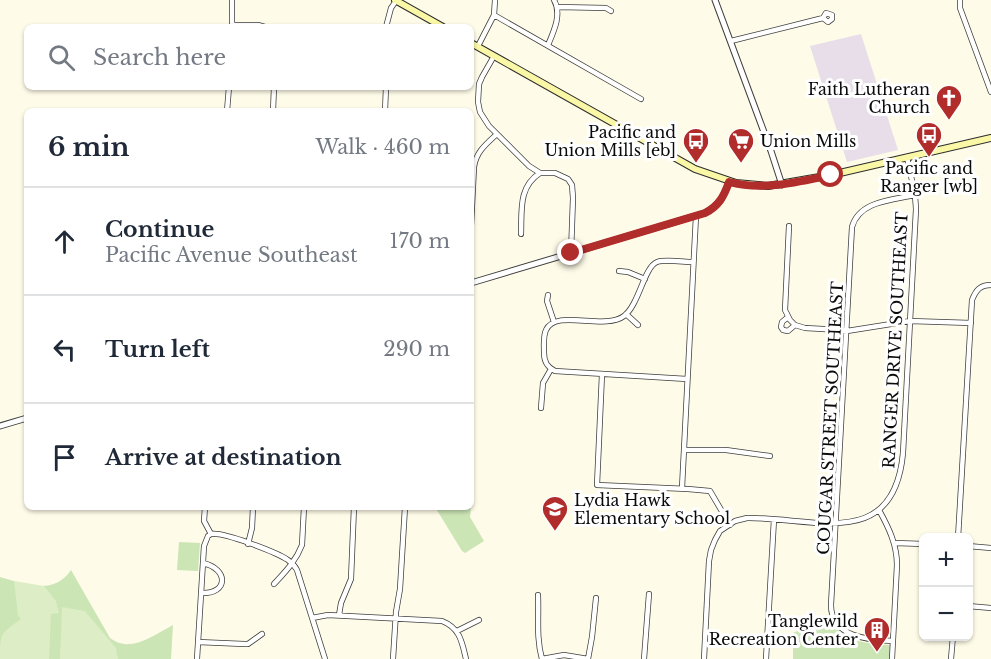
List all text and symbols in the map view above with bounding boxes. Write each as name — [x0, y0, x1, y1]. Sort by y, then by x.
search box — [24, 24, 474, 90]
icon: search — [45, 41, 78, 74]
text: Search here — [93, 44, 226, 71]
place label: Faith Lutheran Church — [808, 79, 930, 117]
church icon: Faith Lutheran Church — [934, 83, 964, 121]
bus stop icon: Pacific and Ranger [wb] — [914, 120, 944, 158]
place label: Pacific and Union Mills [eb] — [545, 122, 676, 160]
bus stop icon: Pacific and Union Mills [eb] — [681, 126, 711, 164]
supermarket icon: Union Mills — [726, 126, 756, 164]
text: 6 min — [48, 131, 129, 163]
place label: Union Mills — [760, 131, 856, 151]
text: Walk · 460 m — [315, 135, 450, 159]
place label: Pacific and Ranger [wb] — [880, 158, 978, 196]
route start — [817, 161, 843, 187]
street label: RANGER DRIVE SOUTHEAST — [878, 211, 912, 469]
text: Continue — [105, 216, 214, 243]
icon: ahead — [48, 225, 81, 258]
text: 170 m — [390, 229, 450, 253]
route end — [557, 239, 583, 265]
text: Pacific Avenue Southeast — [105, 243, 358, 267]
street label: COUGAR STREET SOUTHEAST — [813, 281, 847, 555]
icon: left — [48, 333, 81, 366]
text: Turn left — [105, 336, 210, 363]
text: 290 m — [383, 337, 450, 361]
icon: arrive — [48, 441, 81, 474]
text: Arrive at destination — [105, 444, 342, 471]
place label: Lydia Hawk Elementary School — [574, 490, 730, 528]
school or university icon: Lydia Hawk Elementary School — [540, 494, 570, 532]
map controls — [919, 533, 973, 641]
button: + — [919, 533, 973, 587]
button: − — [919, 587, 973, 641]
place label: Tanglewild Recreation Center — [709, 611, 858, 649]
building icon: Tanglewild Recreation Center — [862, 615, 892, 653]

